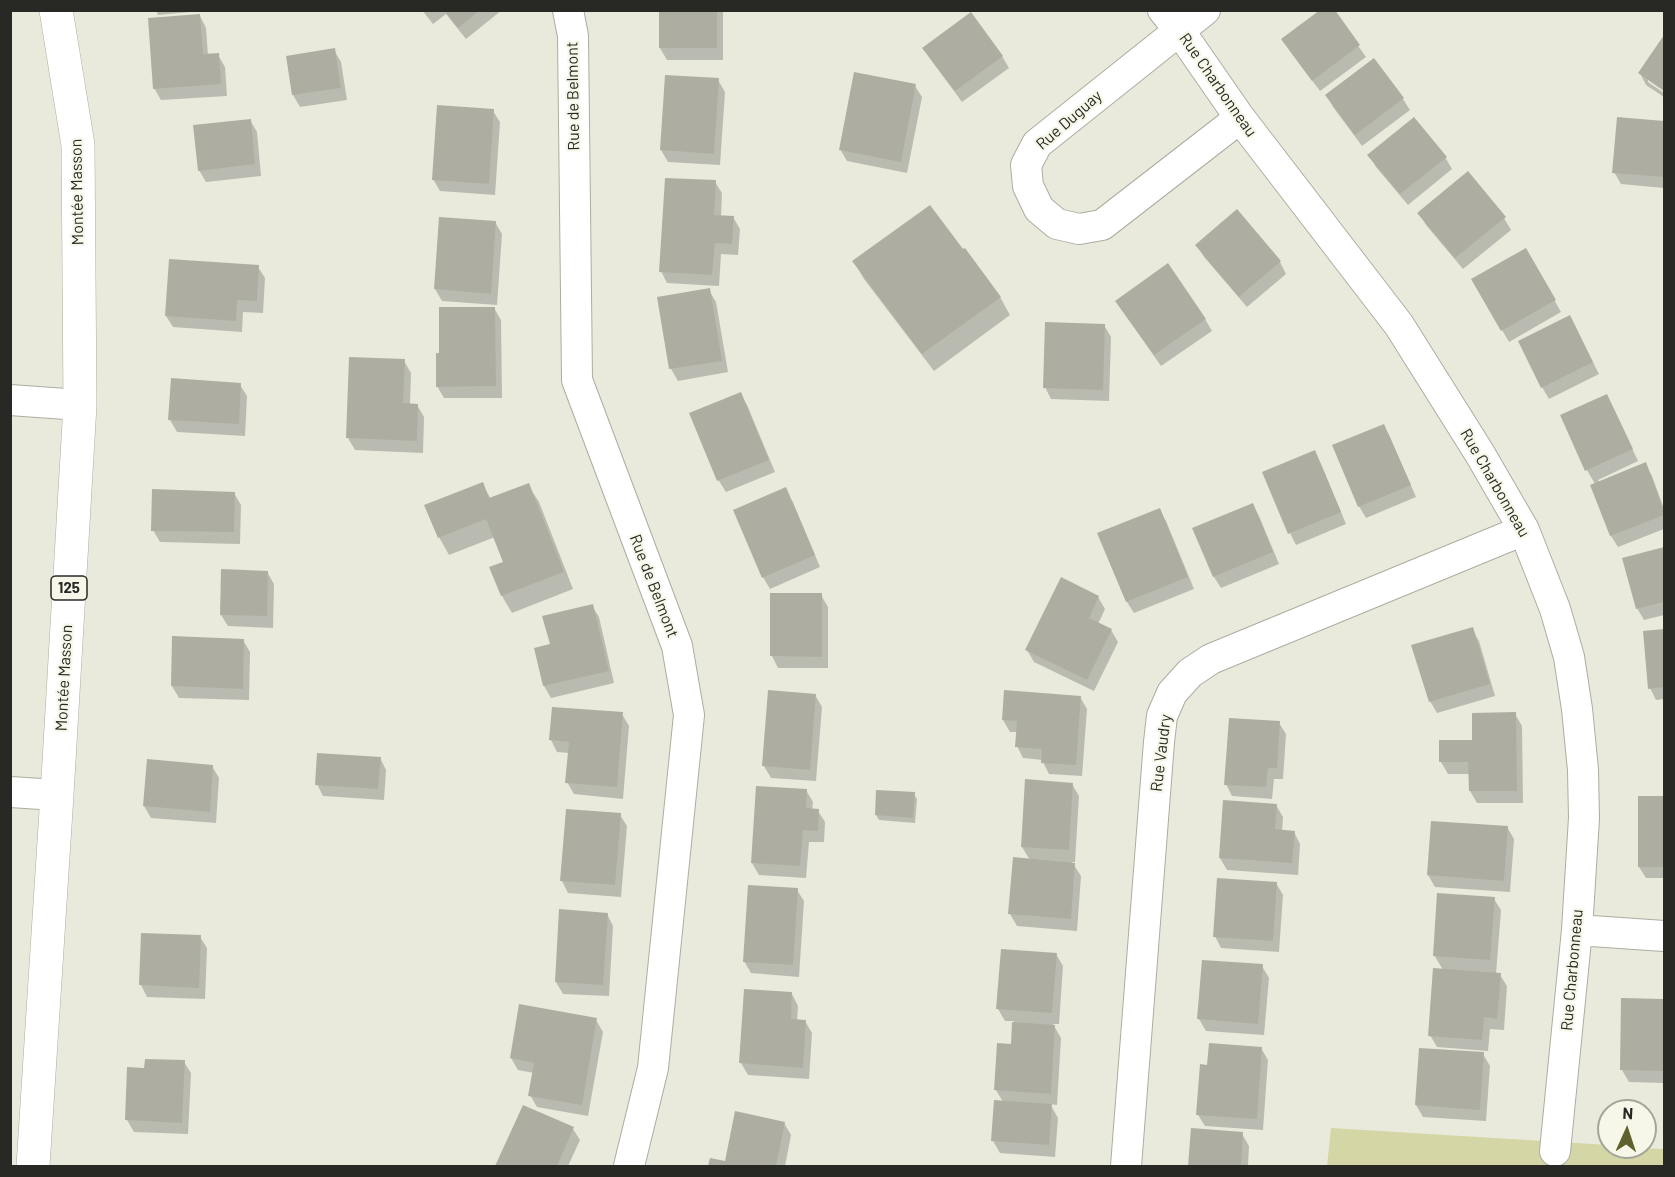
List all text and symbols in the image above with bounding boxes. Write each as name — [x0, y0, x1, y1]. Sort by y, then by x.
street label: Rue Charbonneau — [1175, 29, 1261, 141]
street label: Rue de Belmont — [562, 41, 584, 151]
street label: Rue Duguay — [1032, 86, 1106, 154]
street label: Montée Masson — [66, 138, 88, 246]
street label: Rue Charbonneau — [1456, 425, 1534, 541]
street label: Rue de Belmont — [625, 532, 683, 640]
road number: 125 — [51, 576, 87, 600]
street label: Montée Masson — [52, 624, 76, 732]
street label: Rue Vaudry — [1147, 713, 1175, 793]
street label: Rue Charbonneau — [1557, 908, 1587, 1032]
north arrow — [1597, 1099, 1657, 1159]
text: N — [1622, 1103, 1634, 1122]

